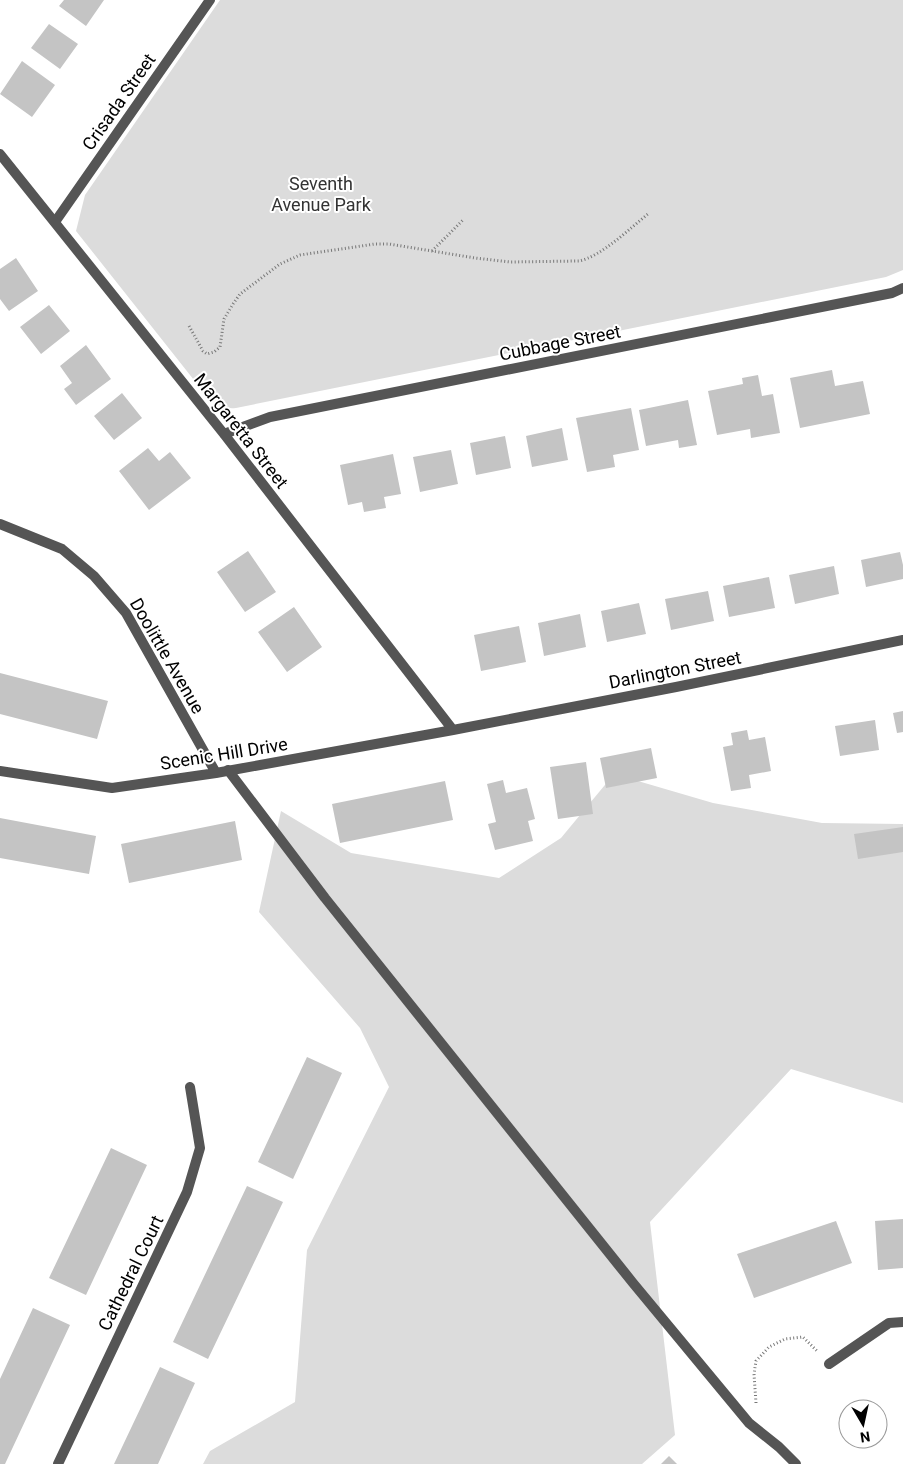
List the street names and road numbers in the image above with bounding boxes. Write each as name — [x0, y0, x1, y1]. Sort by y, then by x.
street label: Crisada Street — [78, 49, 160, 154]
street label: Cubbage Street — [497, 320, 623, 365]
street label: Margaretta Street — [190, 369, 293, 493]
street label: Doolittle Avenue — [126, 594, 209, 717]
street label: Darlington Street — [607, 646, 743, 693]
street label: Scenic Hill Drive — [159, 733, 289, 774]
street label: Cathedral Court — [94, 1212, 168, 1334]

